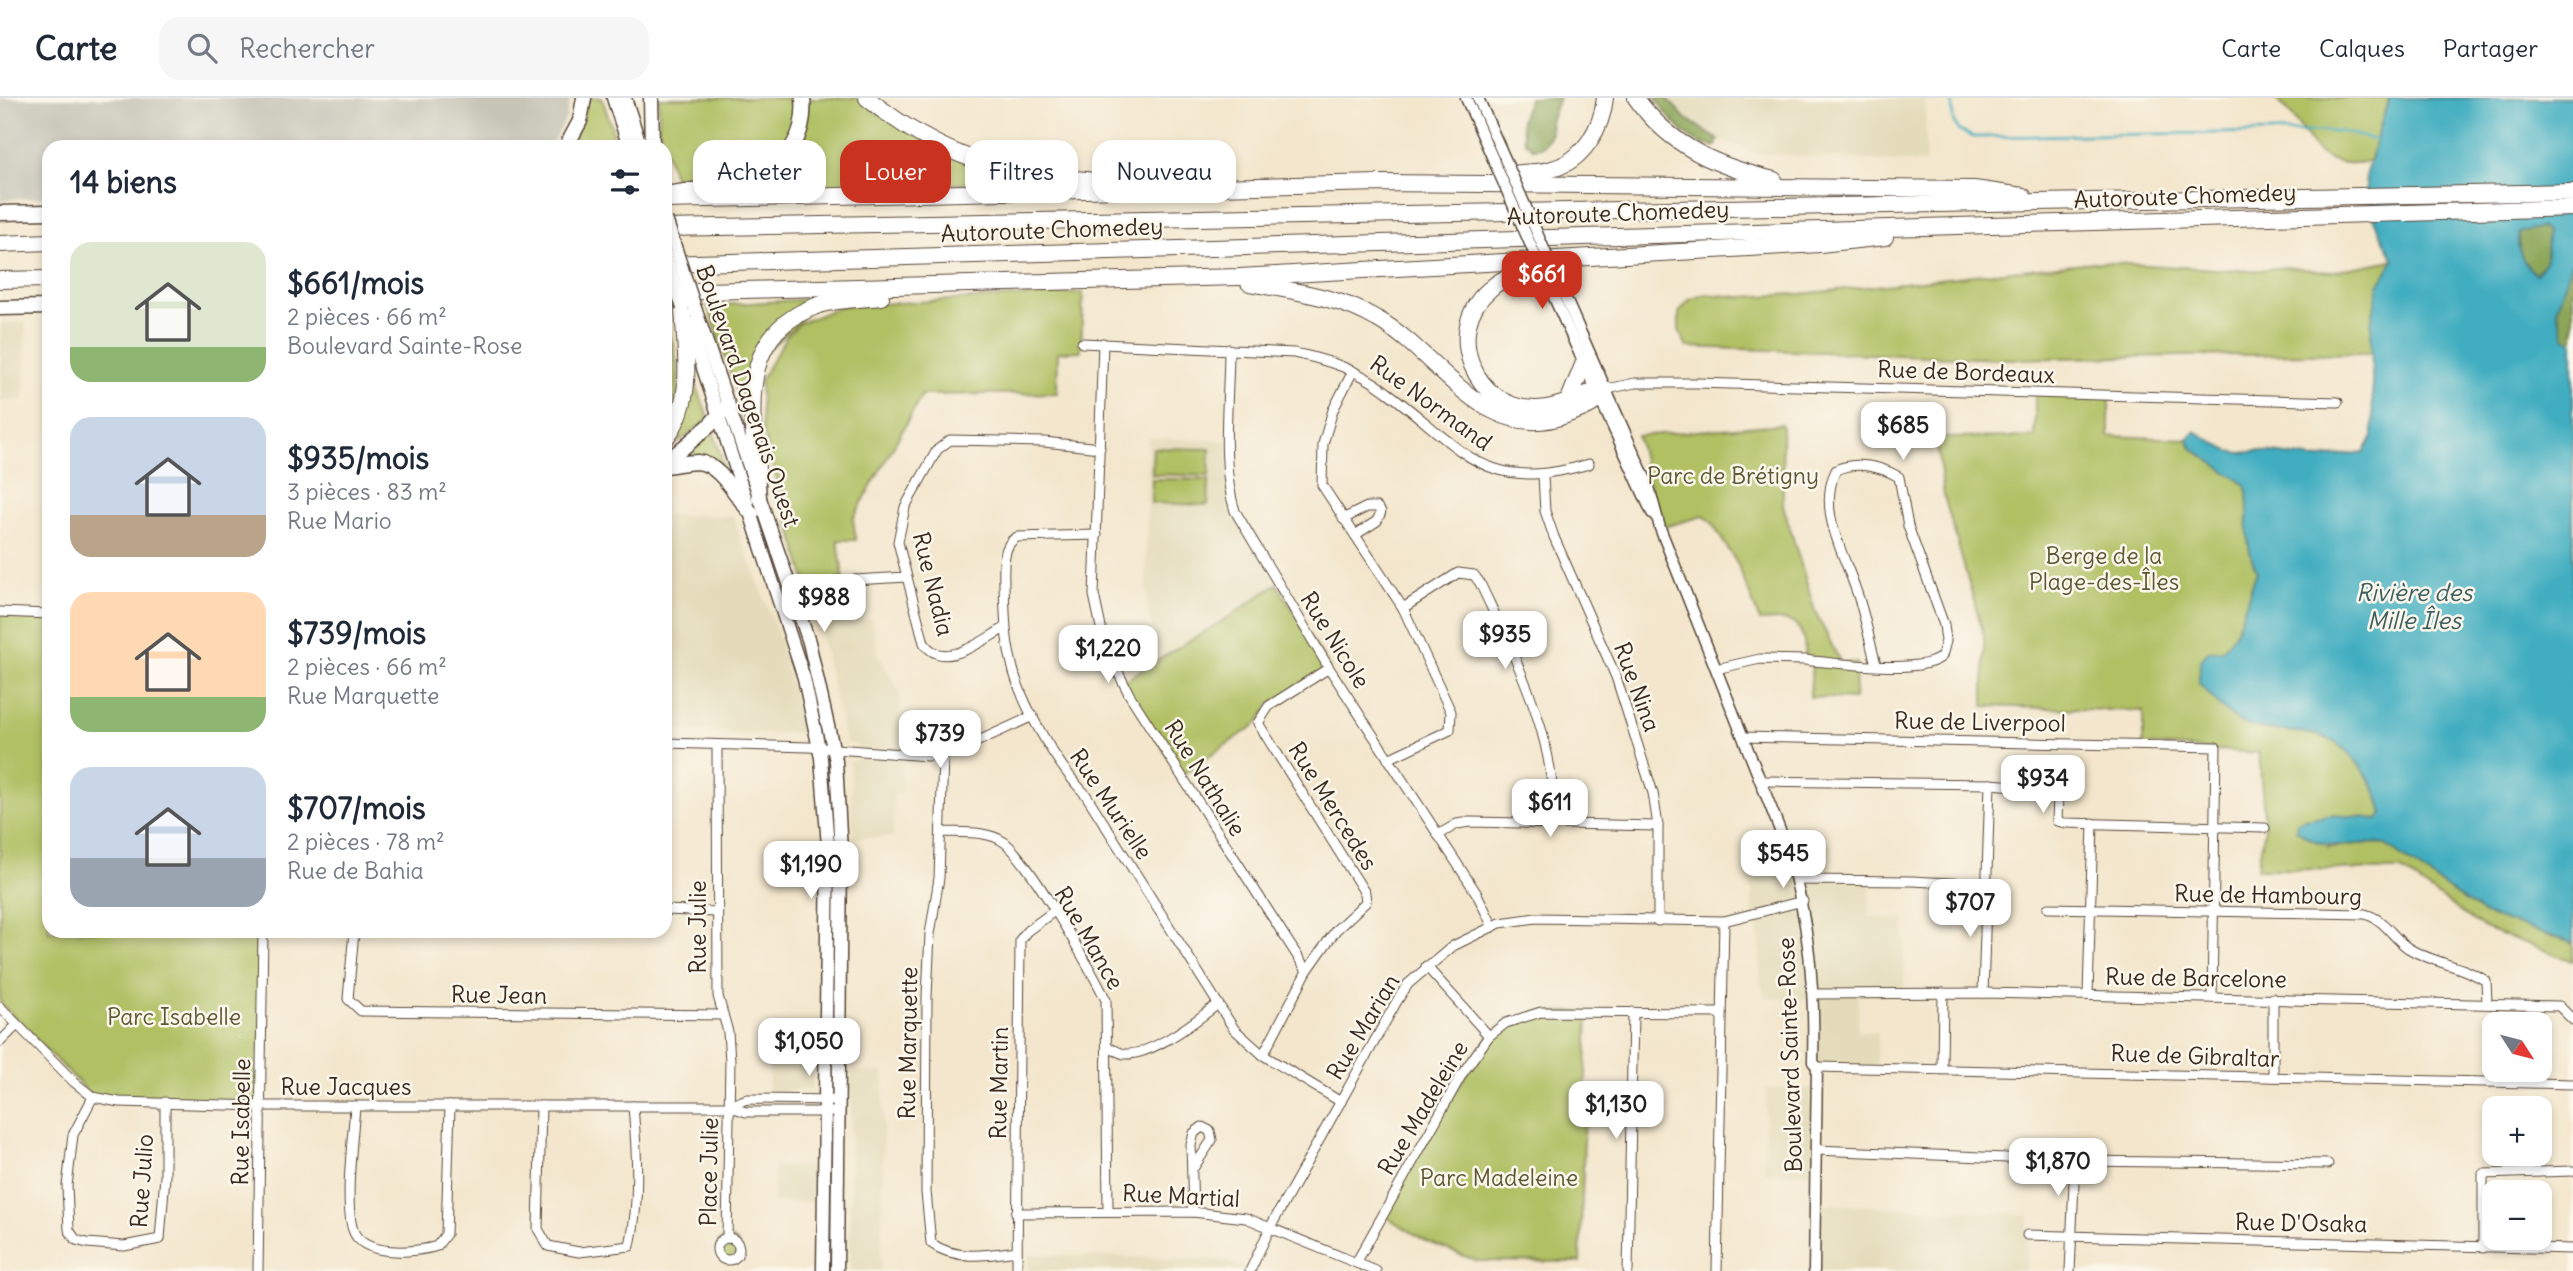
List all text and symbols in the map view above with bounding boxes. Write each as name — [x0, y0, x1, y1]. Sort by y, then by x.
search box — [159, 17, 649, 80]
text: Carte — [35, 27, 117, 69]
icon: search — [183, 29, 221, 67]
text: Rechercher — [239, 32, 375, 65]
text: Carte — [2221, 33, 2281, 63]
text: Calques — [2319, 33, 2405, 63]
text: Partager — [2443, 33, 2538, 63]
chip: Acheter — [693, 140, 826, 203]
chip: Louer — [840, 140, 951, 203]
chip: Filtres — [965, 140, 1078, 203]
chip: Nouveau — [1092, 140, 1236, 203]
text: 14 biens — [70, 163, 177, 201]
icon: filters — [606, 163, 644, 201]
street label: Autoroute Chomedey — [2073, 177, 2297, 214]
street label: Autoroute Chomedey — [1506, 194, 1730, 231]
street label: Autoroute Chomedey — [940, 211, 1164, 248]
pin: $661 — [1501, 252, 1583, 311]
text: $661 — [1518, 259, 1566, 288]
street label: Boulevard Dagenais Ouest — [690, 261, 807, 531]
text: $661/mois — [287, 264, 424, 302]
icon: home — [126, 270, 210, 354]
text: 2 pièces · 66 m² — [287, 302, 447, 331]
text: Boulevard Sainte-Rose — [287, 331, 522, 360]
street label: Rue Normand — [1365, 349, 1498, 457]
street label: Rue de Bordeaux — [1877, 354, 2055, 389]
pin: $685 — [1862, 402, 1944, 462]
text: $685 — [1877, 410, 1929, 439]
text: $935/mois — [287, 439, 429, 477]
icon: home — [126, 445, 210, 529]
park label: Parc de Brétigny — [1647, 461, 1819, 490]
text: 3 pièces · 83 m² — [287, 477, 447, 506]
text: Rue Mario — [287, 506, 392, 535]
street label: Rue Nadia — [907, 529, 960, 639]
park label: Berge de la Plage-des-Îles — [2029, 541, 2179, 596]
pin: $988 — [783, 574, 865, 634]
water label: Rivière des Mille Îles — [2356, 577, 2473, 635]
text: $988 — [798, 582, 850, 611]
street label: Rue Nicole — [1294, 586, 1376, 693]
pin: $935 — [1464, 612, 1546, 671]
text: $739/mois — [287, 614, 426, 652]
text: $935 — [1479, 619, 1531, 648]
icon: home — [126, 620, 210, 704]
pin: $1,220 — [1051, 626, 1165, 685]
text: $1,220 — [1075, 633, 1141, 662]
street label: Rue Nina — [1608, 638, 1667, 736]
text: 2 pièces · 66 m² — [287, 652, 447, 681]
text: Rue Marquette — [287, 681, 440, 710]
street label: Rue de Liverpool — [1894, 706, 2066, 737]
pin: $739 — [899, 710, 981, 770]
street label: Rue Nathalie — [1158, 714, 1253, 841]
text: $739 — [915, 718, 965, 747]
street label: Rue Mercedes — [1283, 736, 1384, 875]
street label: Rue Murielle — [1064, 743, 1159, 865]
pin: $934 — [2002, 756, 2084, 815]
text: $934 — [2017, 763, 2069, 792]
pin: $611 — [1509, 780, 1591, 839]
text: $611 — [1528, 787, 1572, 816]
text: $707/mois — [287, 789, 426, 827]
icon: home — [126, 795, 210, 879]
text: 2 pièces · 78 m² — [287, 827, 445, 856]
pin: $545 — [1742, 830, 1824, 890]
text: $545 — [1757, 838, 1809, 867]
pin: $1,190 — [754, 842, 868, 901]
text: $1,190 — [780, 849, 842, 878]
text: Rue de Bahia — [287, 856, 424, 885]
street label: Rue de Hambourg — [2174, 878, 2362, 911]
street label: Rue Julie — [683, 880, 712, 974]
pin: $707 — [1929, 880, 2011, 939]
street label: Rue Mance — [1048, 881, 1131, 994]
text: $707 — [1945, 887, 1995, 916]
street label: Boulevard Sainte-Rose — [1771, 937, 1808, 1173]
street label: Rue de Barcelone — [2105, 961, 2287, 994]
street label: Rue Marquette — [892, 966, 923, 1119]
street label: Rue Marian — [1320, 969, 1405, 1085]
street label: Rue Jean — [451, 979, 547, 1010]
park label: Parc Isabelle — [107, 1002, 241, 1031]
north arrow — [2482, 1012, 2552, 1082]
map controls — [2482, 1012, 2552, 1250]
pin: $1,050 — [752, 1018, 866, 1078]
text: $1,050 — [774, 1026, 844, 1055]
street label: Rue Martin — [983, 1026, 1014, 1140]
street label: Rue Madeleine — [1371, 1035, 1474, 1180]
street label: Rue de Gibraltar — [2110, 1038, 2281, 1073]
street label: Rue Isabelle — [225, 1058, 256, 1186]
street label: Rue Jacques — [281, 1072, 411, 1101]
pin: $1,130 — [1559, 1082, 1673, 1141]
text: $1,130 — [1585, 1089, 1647, 1118]
button: + — [2482, 1096, 2552, 1166]
street label: Place Julie — [693, 1117, 724, 1227]
street label: Rue Julio — [124, 1133, 159, 1229]
pin: $1,870 — [2001, 1138, 2115, 1198]
text: $1,870 — [2025, 1146, 2091, 1175]
park label: Parc Madeleine — [1420, 1163, 1578, 1192]
street label: Rue Martial — [1121, 1178, 1241, 1213]
button: − — [2482, 1180, 2552, 1250]
street label: Rue D'Osaka — [2235, 1207, 2367, 1238]

